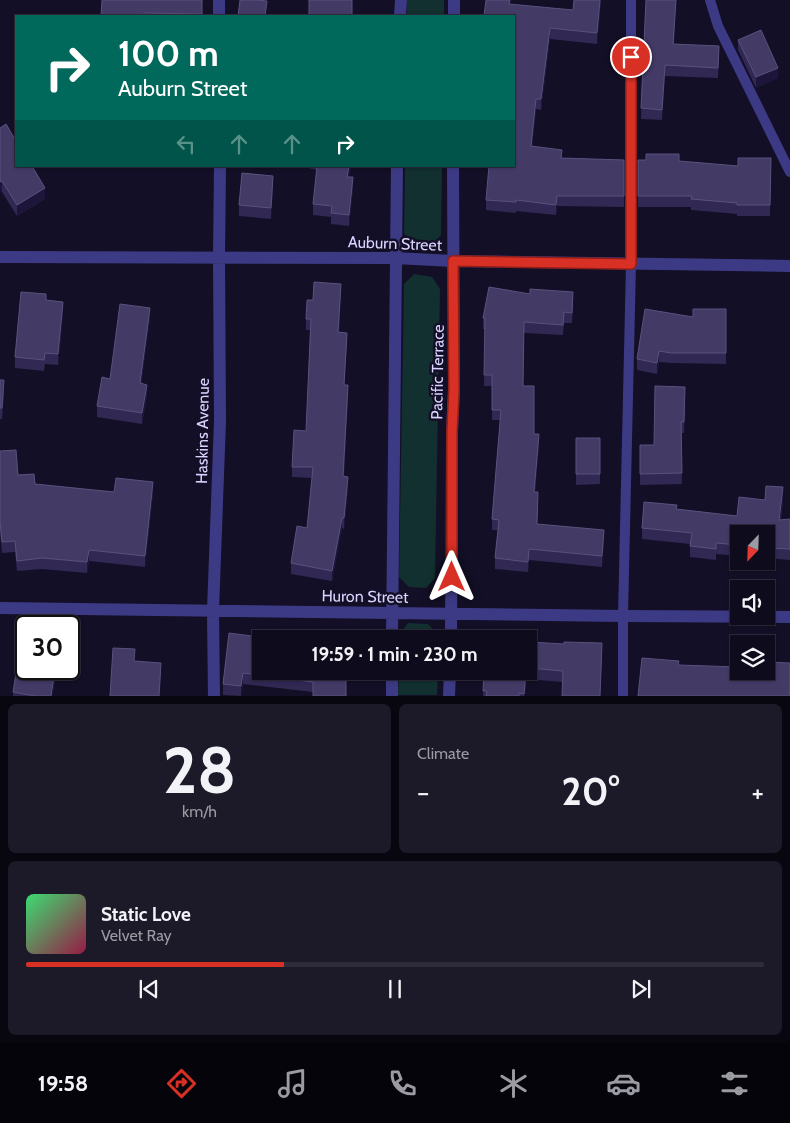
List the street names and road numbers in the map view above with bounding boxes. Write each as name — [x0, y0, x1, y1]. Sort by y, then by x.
street label: Auburn Street — [348, 232, 443, 255]
street label: Pacific Terrace — [427, 324, 448, 420]
street label: Haskins Avenue — [192, 378, 213, 484]
street label: Huron Street — [321, 586, 409, 607]

